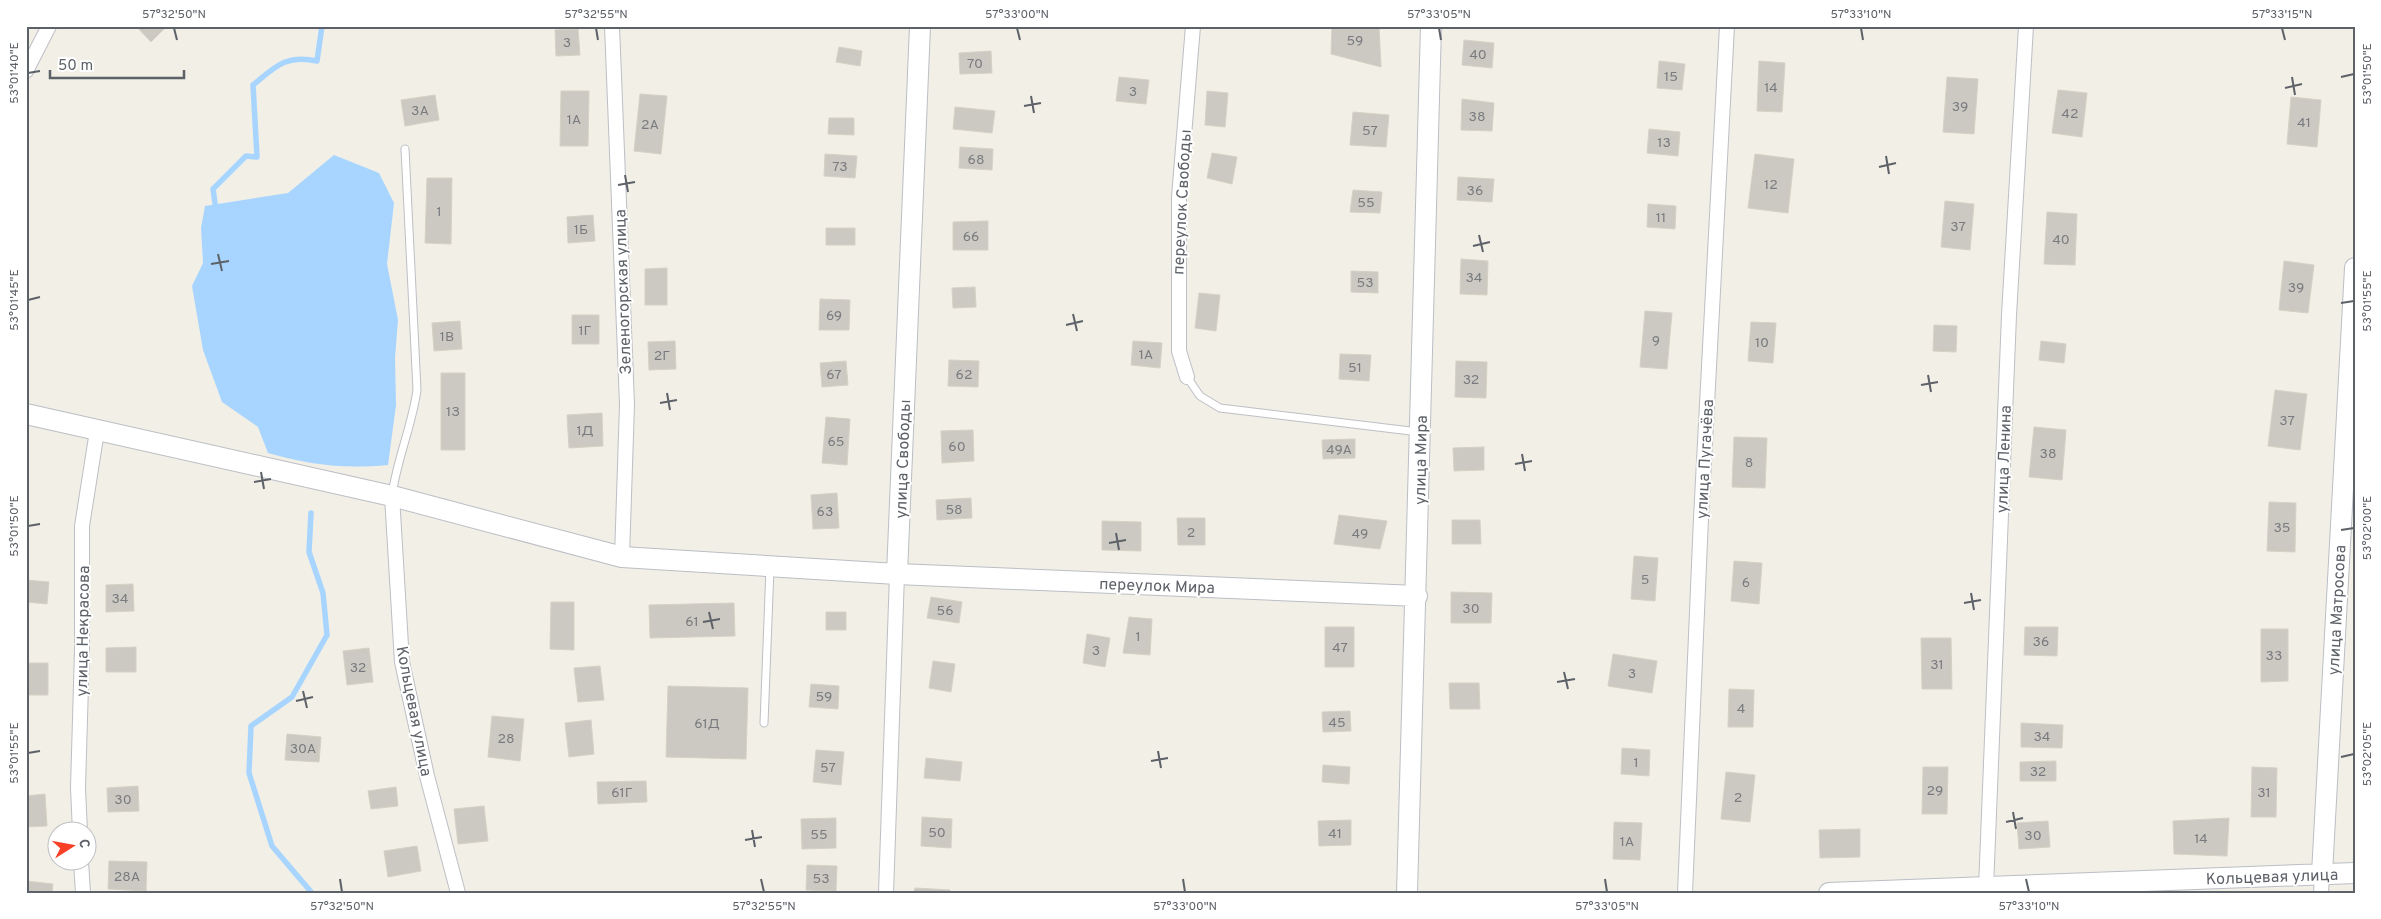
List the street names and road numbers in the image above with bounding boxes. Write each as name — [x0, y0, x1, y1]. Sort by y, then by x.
street label: переулок Свободы — [1169, 129, 1197, 275]
street label: Зеленогорская улица — [611, 209, 637, 375]
street label: улица Свободы — [892, 399, 916, 519]
street label: улица Пугачёва — [1693, 399, 1719, 520]
street label: улица Ленина — [1993, 405, 2017, 513]
street label: улица Мира — [1411, 415, 1433, 505]
street label: улица Матросова — [2325, 544, 2351, 676]
street label: улица Некрасова — [73, 565, 95, 697]
street label: переулок Мира — [1099, 575, 1215, 599]
street label: Кольцевая улица — [391, 645, 435, 778]
street label: Кольцевая улица — [2206, 866, 2339, 890]

